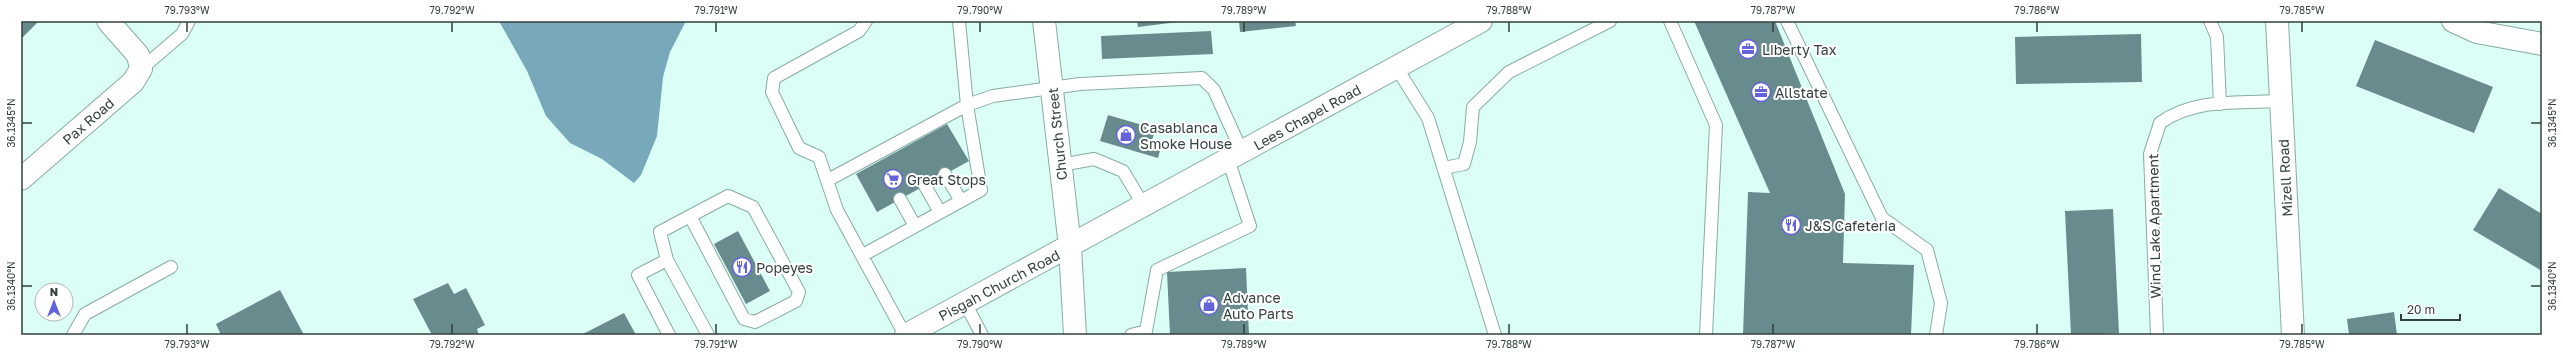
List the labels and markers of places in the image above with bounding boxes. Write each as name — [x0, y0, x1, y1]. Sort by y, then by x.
office icon: Liberty Tax — [1737, 38, 1759, 60]
place label: Liberty Tax — [1762, 41, 1837, 58]
office icon: Allstate — [1750, 81, 1772, 103]
place label: Allstate — [1775, 84, 1828, 101]
place label: Casablanca Smoke House — [1140, 119, 1232, 152]
shop icon: Casablanca Smoke House — [1115, 124, 1137, 146]
supermarket icon: Great Stops — [882, 168, 904, 190]
place label: Great Stops — [907, 171, 986, 188]
restaurant icon: J&S Cafeteria — [1780, 214, 1802, 236]
place label: J&S Cafeteria — [1805, 217, 1896, 234]
restaurant icon: Popeyes — [731, 256, 753, 278]
place label: Popeyes — [756, 259, 813, 276]
place label: Advance Auto Parts — [1223, 289, 1294, 322]
shop icon: Advance Auto Parts — [1198, 294, 1220, 316]

